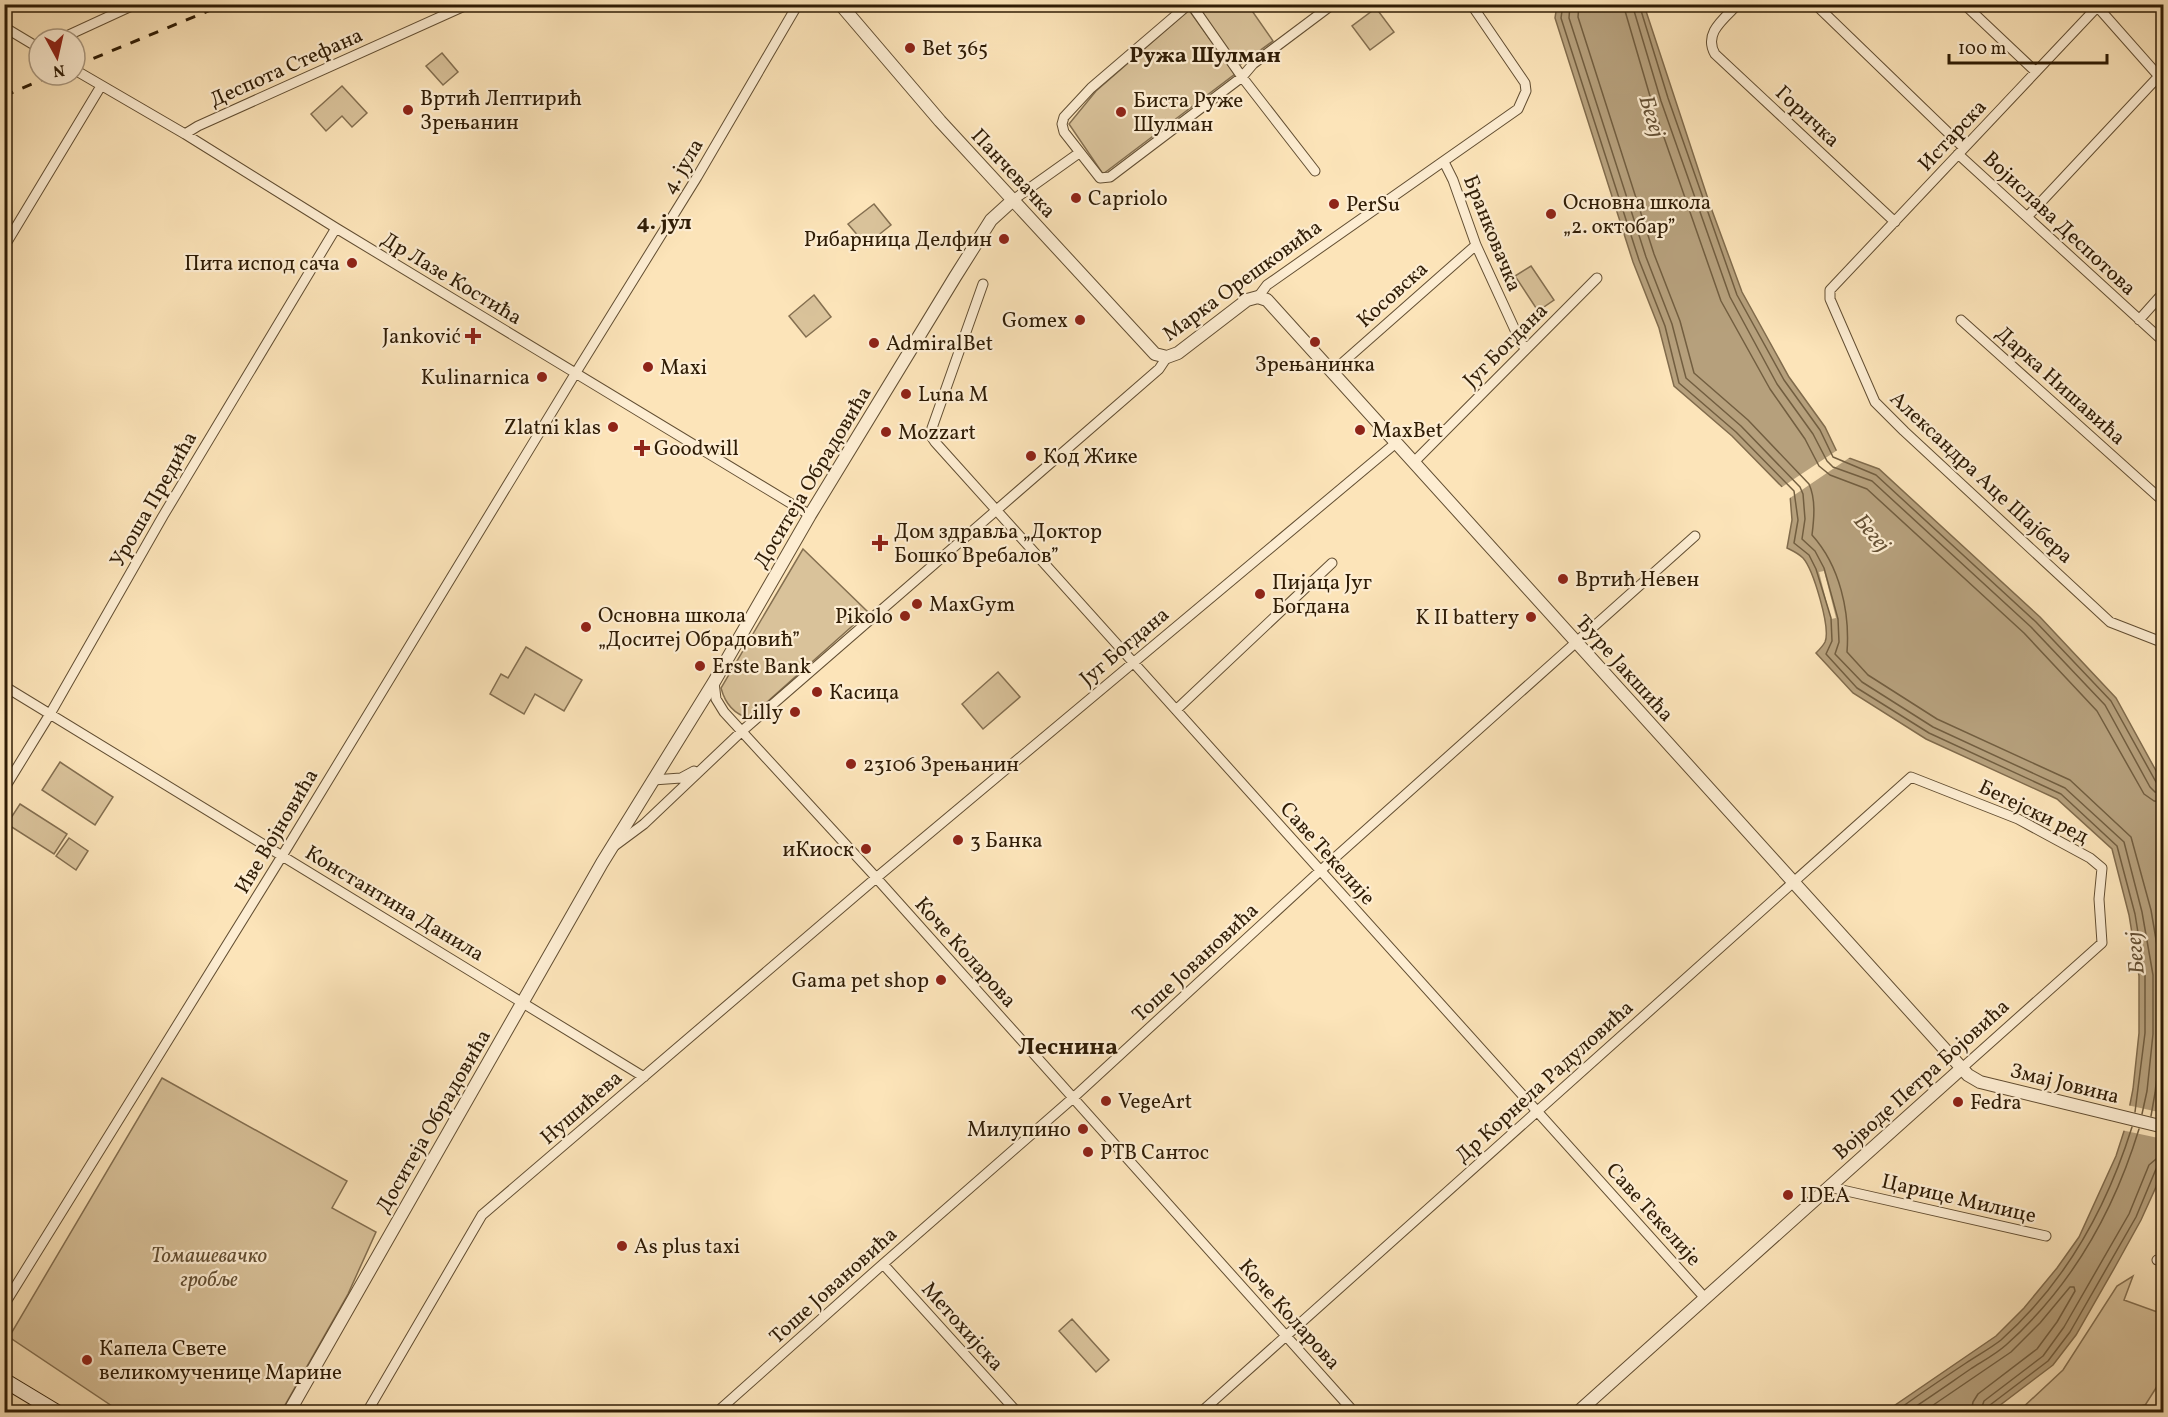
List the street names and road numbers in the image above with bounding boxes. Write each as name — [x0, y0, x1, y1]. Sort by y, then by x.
street label: Деспота Стефана — [205, 22, 368, 115]
street label: Горичка — [1768, 79, 1846, 155]
street label: Истарска — [1912, 94, 1994, 178]
street label: Панчевачка — [964, 123, 1062, 225]
street label: 4. јула — [655, 133, 711, 200]
street label: Војислава Деспотова — [1976, 145, 2142, 303]
street label: Бранковачка — [1455, 171, 1528, 296]
street label: Марка Орешковића — [1157, 213, 1328, 349]
street label: Др Лазе Костића — [375, 226, 527, 333]
street label: Косовска — [1351, 255, 1435, 335]
street label: Југ Богдана — [1457, 297, 1555, 395]
street label: Дарка Нишавића — [1989, 320, 2131, 452]
street label: Доситеја Обрадовића — [747, 381, 879, 574]
street label: Александра Аце Шајбера — [1883, 385, 2079, 571]
street label: Уроша Предића — [104, 426, 205, 573]
street label: Југ Богдана — [1074, 601, 1176, 693]
street label: Ђуре Јакшића — [1568, 609, 1680, 729]
street label: Иве Војновића — [228, 764, 326, 900]
street label: Бегејски ред — [1973, 773, 2093, 852]
street label: Саве Текелије — [1273, 796, 1381, 912]
street label: Константина Данила — [299, 839, 489, 969]
street label: Коче Коларова — [907, 891, 1023, 1015]
street label: Тоше Јовановића — [1126, 897, 1266, 1029]
street label: Војводе Петра Бојовића — [1827, 993, 2017, 1167]
street label: Др Корнела Радуловића — [1449, 994, 1641, 1170]
street label: Доситеја Обрадовића — [370, 1024, 499, 1219]
street label: Змај Јовина — [2007, 1057, 2122, 1112]
street label: Нушићева — [535, 1064, 629, 1152]
street label: Саве Текелије — [1599, 1157, 1707, 1273]
street label: Царице Милице — [1878, 1168, 2039, 1231]
street label: Тоше Јовановића — [764, 1221, 904, 1351]
street label: Коче Коларова — [1231, 1253, 1347, 1377]
street label: Метохијска — [914, 1276, 1010, 1378]

